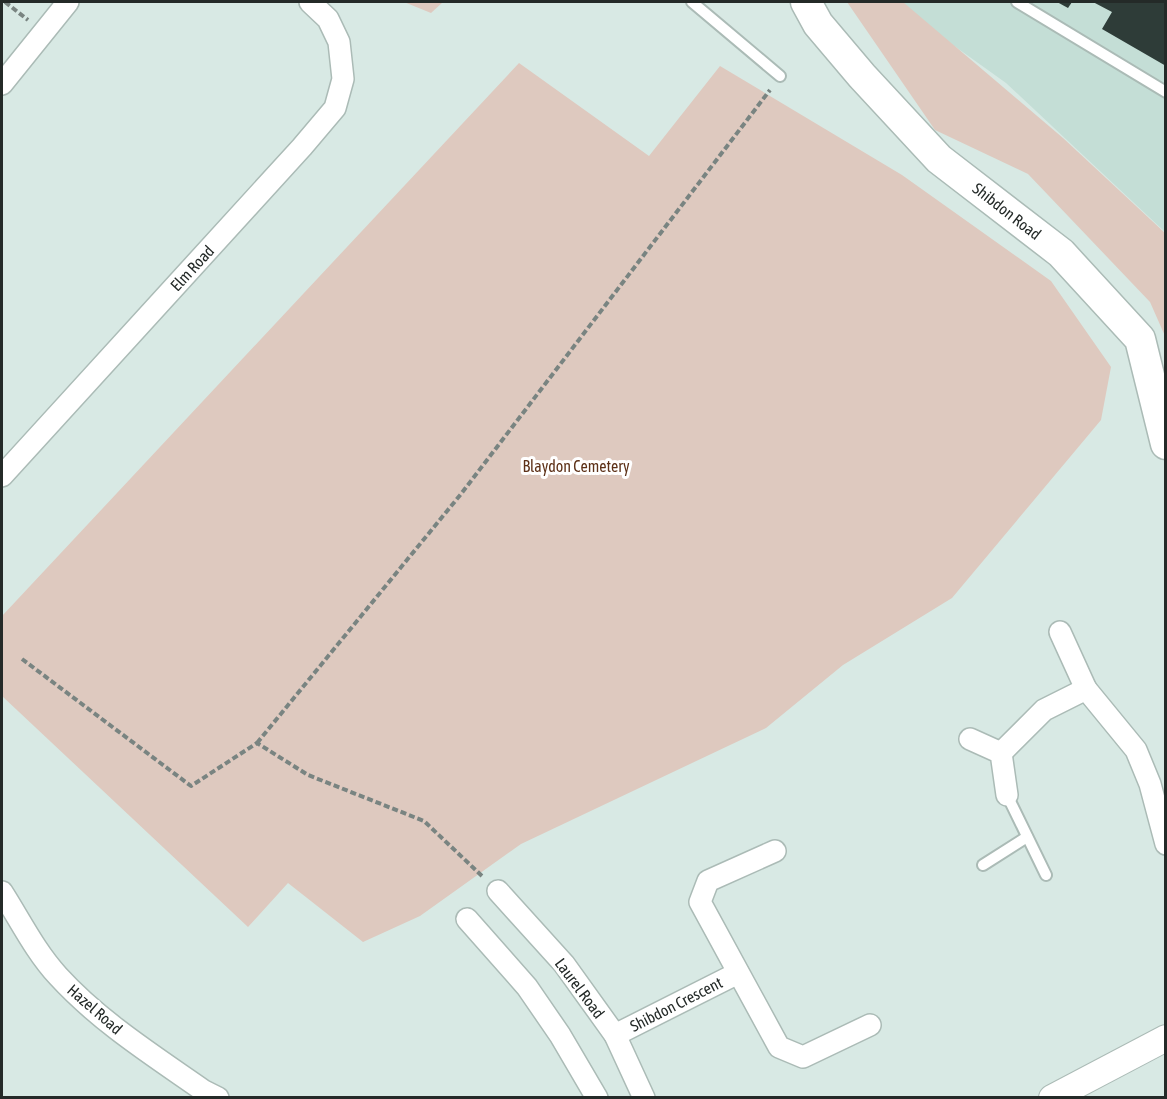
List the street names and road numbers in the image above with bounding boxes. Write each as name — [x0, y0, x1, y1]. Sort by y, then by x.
street label: Shibdon Road — [969, 179, 1045, 243]
street label: Elm Road — [167, 242, 217, 294]
street label: Laurel Road — [552, 955, 608, 1021]
street label: Shibdon Crescent — [627, 973, 726, 1035]
street label: Hazel Road — [64, 980, 126, 1038]

